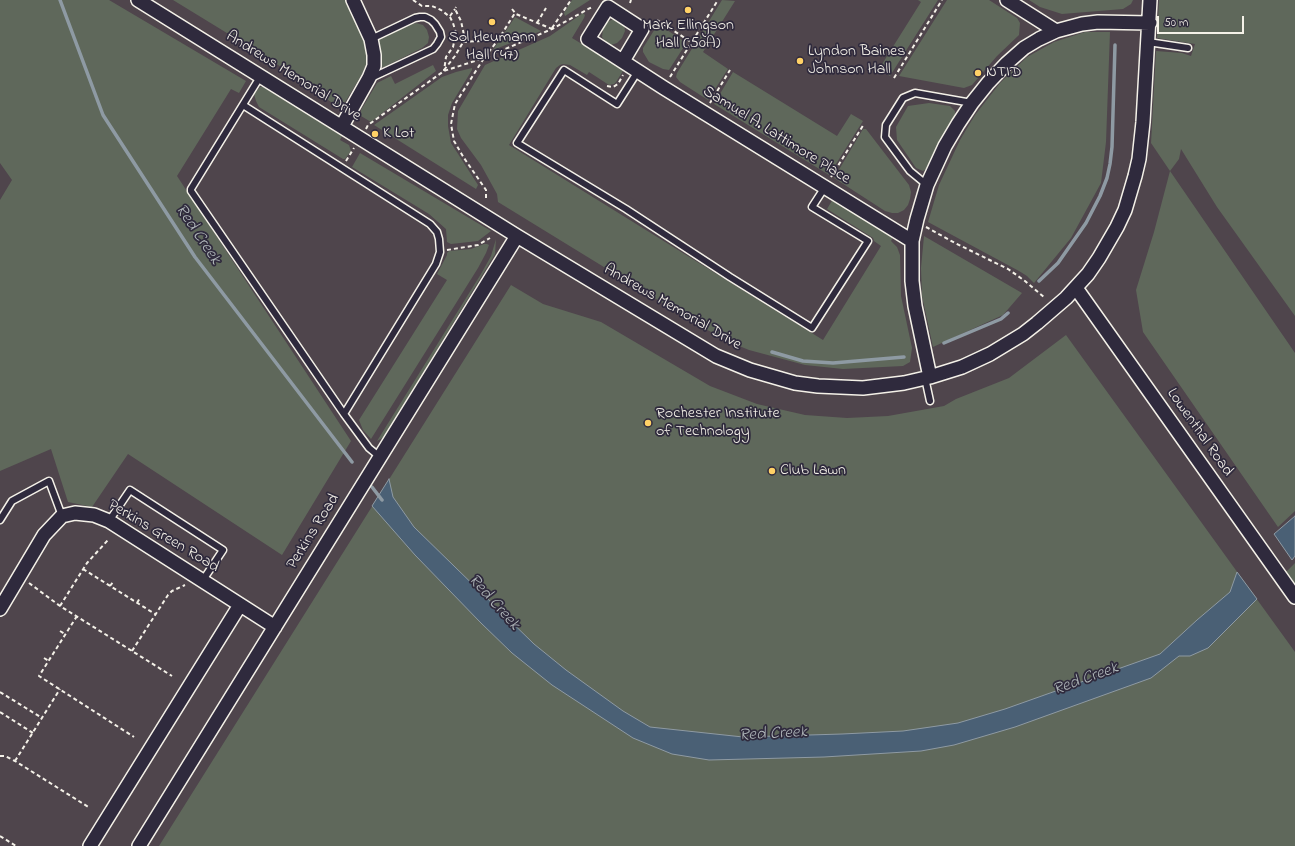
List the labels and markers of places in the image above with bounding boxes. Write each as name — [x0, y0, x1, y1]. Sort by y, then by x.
marker: Mark Ellingson Hall (50A) — [683, 5, 693, 15]
place label: Mark Ellingson Hall (50A) — [642, 16, 734, 54]
marker: Sol Heumann Hall (47) — [487, 17, 497, 27]
place label: Sol Heumann Hall (47) — [448, 28, 536, 66]
place label: Lyndon Baines Johnson Hall — [808, 42, 905, 80]
marker: Lyndon Baines Johnson Hall — [795, 56, 805, 66]
place label: NTID — [986, 63, 1021, 83]
marker: NTID — [973, 68, 983, 78]
place label: K Lot — [383, 124, 414, 144]
marker: K Lot — [370, 129, 380, 139]
place label: Rochester Institute of Technology — [656, 404, 780, 442]
marker: Rochester Institute of Technology — [643, 418, 653, 428]
place label: Club Lawn — [780, 461, 846, 481]
marker: Club Lawn — [767, 466, 777, 476]

